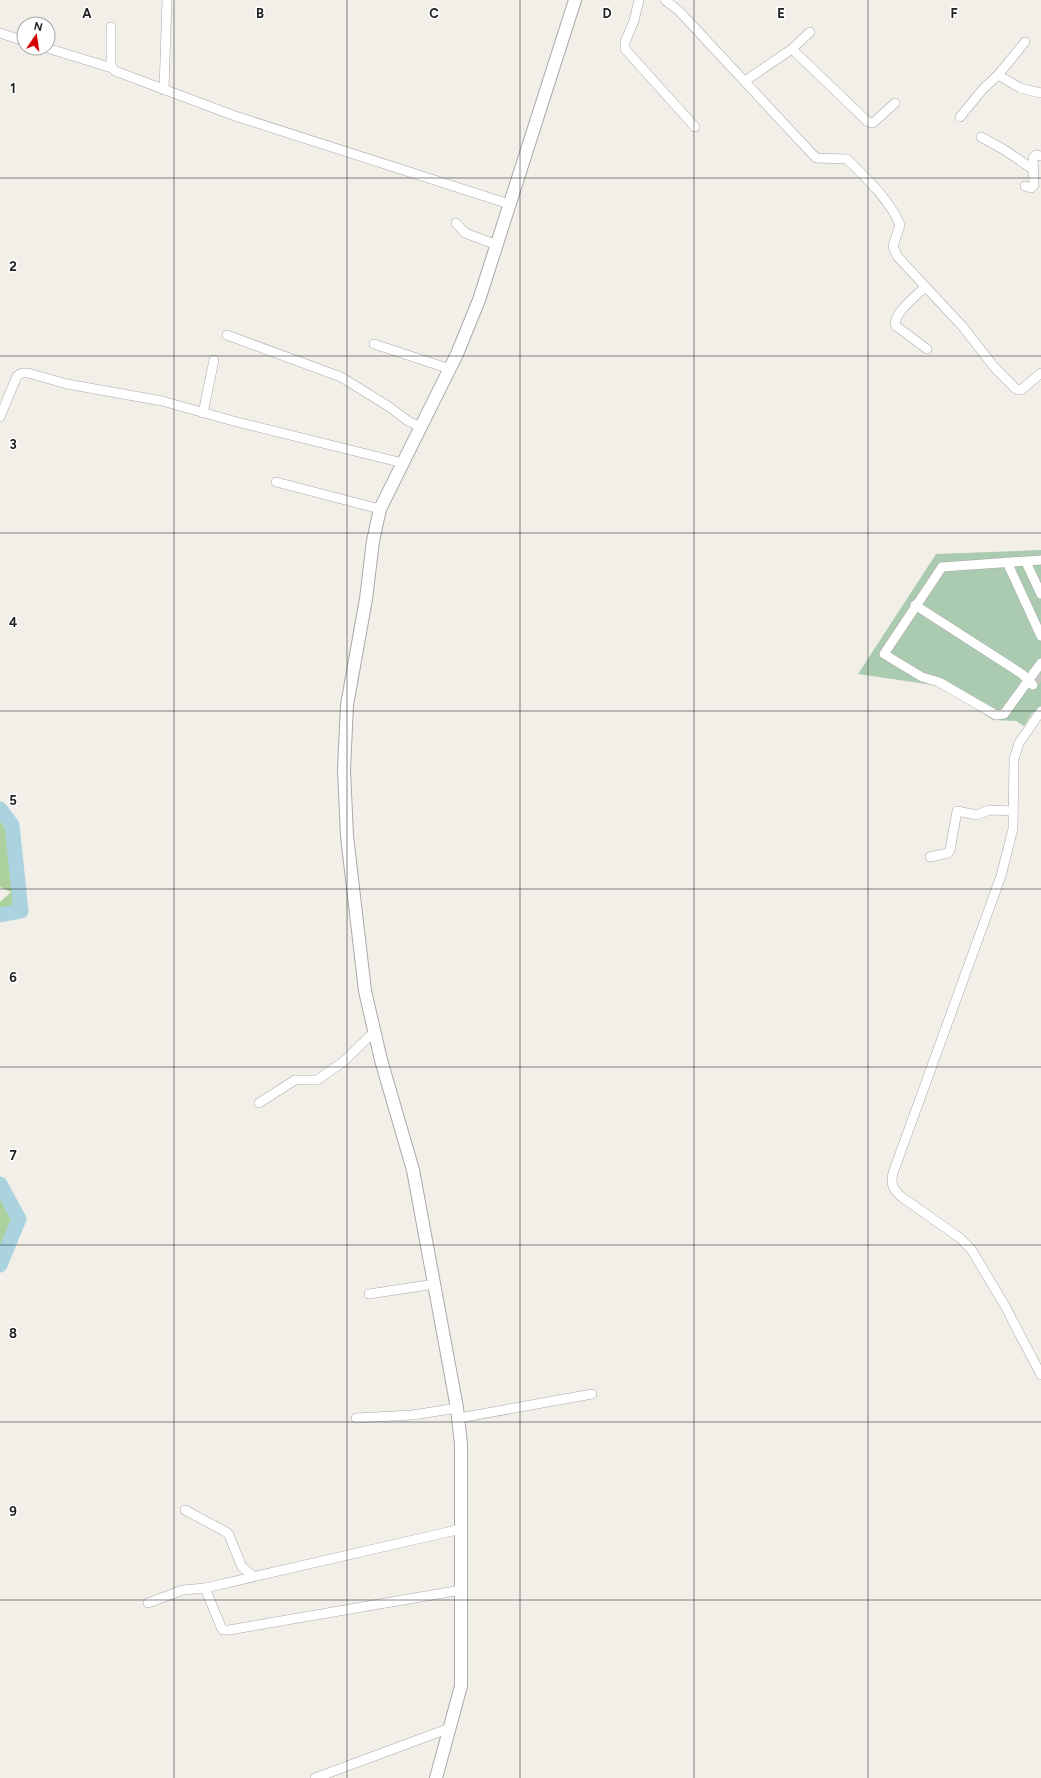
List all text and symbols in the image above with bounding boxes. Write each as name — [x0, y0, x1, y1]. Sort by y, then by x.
text: A — [82, 6, 92, 21]
text: B — [256, 6, 264, 21]
text: C — [429, 6, 439, 21]
text: D — [602, 6, 612, 21]
text: E — [777, 6, 785, 21]
text: F — [950, 6, 958, 21]
north arrow — [16, 16, 56, 56]
text: N — [33, 19, 44, 34]
text: 1 — [10, 81, 16, 96]
text: 2 — [9, 259, 17, 274]
text: 3 — [9, 437, 17, 452]
text: 4 — [9, 615, 17, 630]
text: 5 — [9, 793, 17, 808]
text: 6 — [9, 970, 17, 985]
text: 7 — [9, 1148, 17, 1163]
text: 8 — [9, 1326, 17, 1341]
text: 9 — [9, 1504, 17, 1519]

